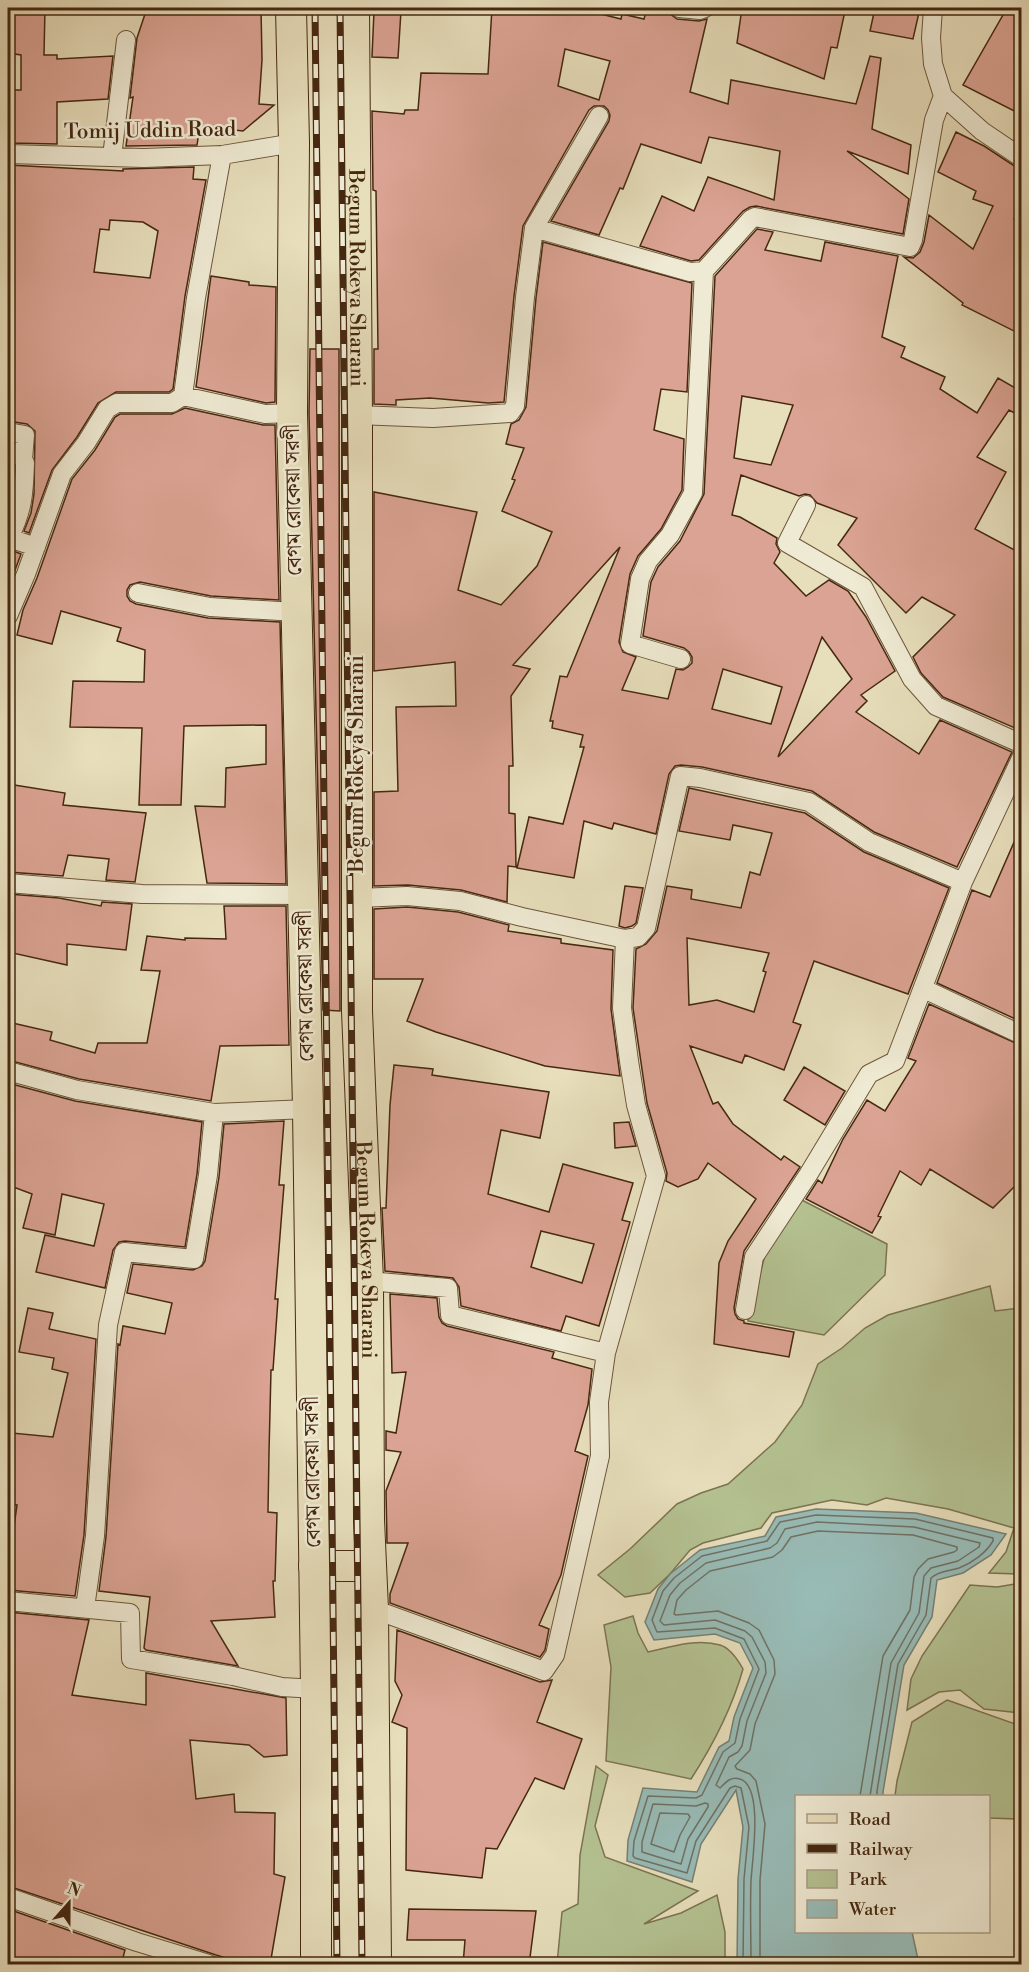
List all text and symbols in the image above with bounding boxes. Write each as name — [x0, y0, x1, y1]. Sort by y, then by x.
street label: Tomij Uddin Road — [64, 116, 236, 146]
street label: Begum Rokeya Sharani — [342, 168, 370, 387]
street label: বেগম রোকেয়া সরণী — [280, 424, 308, 576]
street label: Begum Rokeya Sharani — [344, 655, 370, 874]
street label: বেগম রোকেয়া সরণী — [292, 910, 320, 1062]
street label: Begum Rokeya Sharani — [349, 1139, 381, 1359]
street label: বেগম রোকেয়া সরণী — [299, 1396, 327, 1548]
legend — [795, 1795, 990, 1933]
text: Road — [849, 1808, 892, 1831]
text: Railway — [849, 1838, 913, 1861]
text: Park — [849, 1868, 888, 1891]
north arrow — [39, 1873, 99, 1933]
text: N — [65, 1878, 84, 1902]
text: Water — [848, 1898, 897, 1921]

